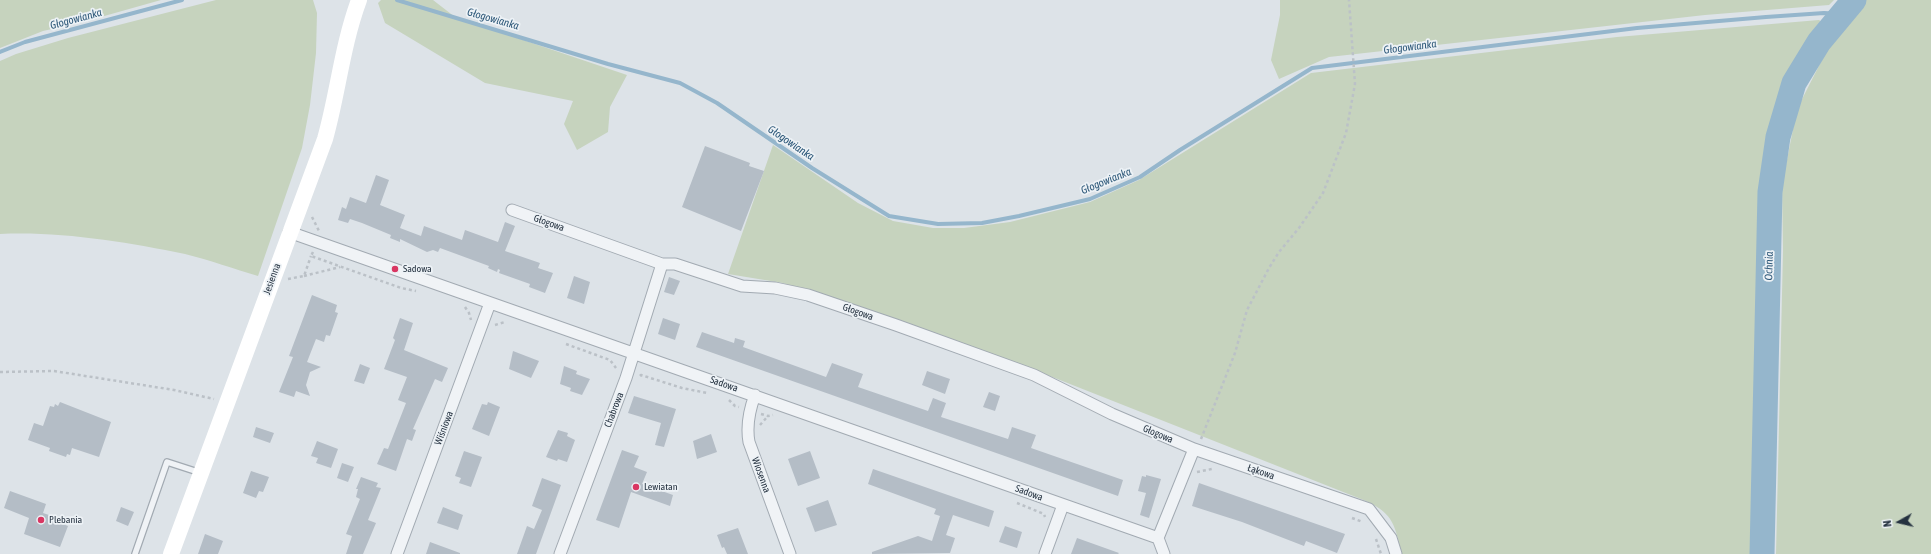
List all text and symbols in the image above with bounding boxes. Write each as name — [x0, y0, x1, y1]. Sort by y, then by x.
water label: Głogowianka — [466, 5, 520, 33]
water label: Głogowianka — [49, 6, 103, 32]
water label: Głogowianka — [1383, 37, 1437, 57]
water label: Głogowianka — [765, 123, 817, 163]
water label: Głogowianka — [1079, 165, 1133, 197]
street label: Głogowa — [532, 212, 566, 234]
water label: Ochnia — [1762, 251, 1776, 281]
street label: Jesienna — [261, 262, 283, 296]
place label: Sadowa — [403, 263, 432, 275]
marker: Sadowa — [390, 264, 400, 274]
street label: Głogowa — [841, 301, 875, 323]
street label: Sadowa — [708, 374, 740, 394]
street label: Chabrowa — [602, 391, 626, 429]
street label: Wiśniowa — [432, 409, 456, 447]
street label: Głogowa — [1141, 422, 1175, 446]
street label: Wiosenna — [749, 456, 773, 494]
street label: Łąkowa — [1246, 462, 1276, 482]
place label: Lewiatan — [644, 481, 678, 493]
marker: Lewiatan — [631, 482, 641, 492]
street label: Sadowa — [1013, 482, 1045, 504]
north arrow — [1879, 502, 1919, 542]
place label: Plebania — [49, 514, 82, 526]
marker: Plebania — [36, 515, 46, 525]
text: N — [1881, 520, 1894, 528]

